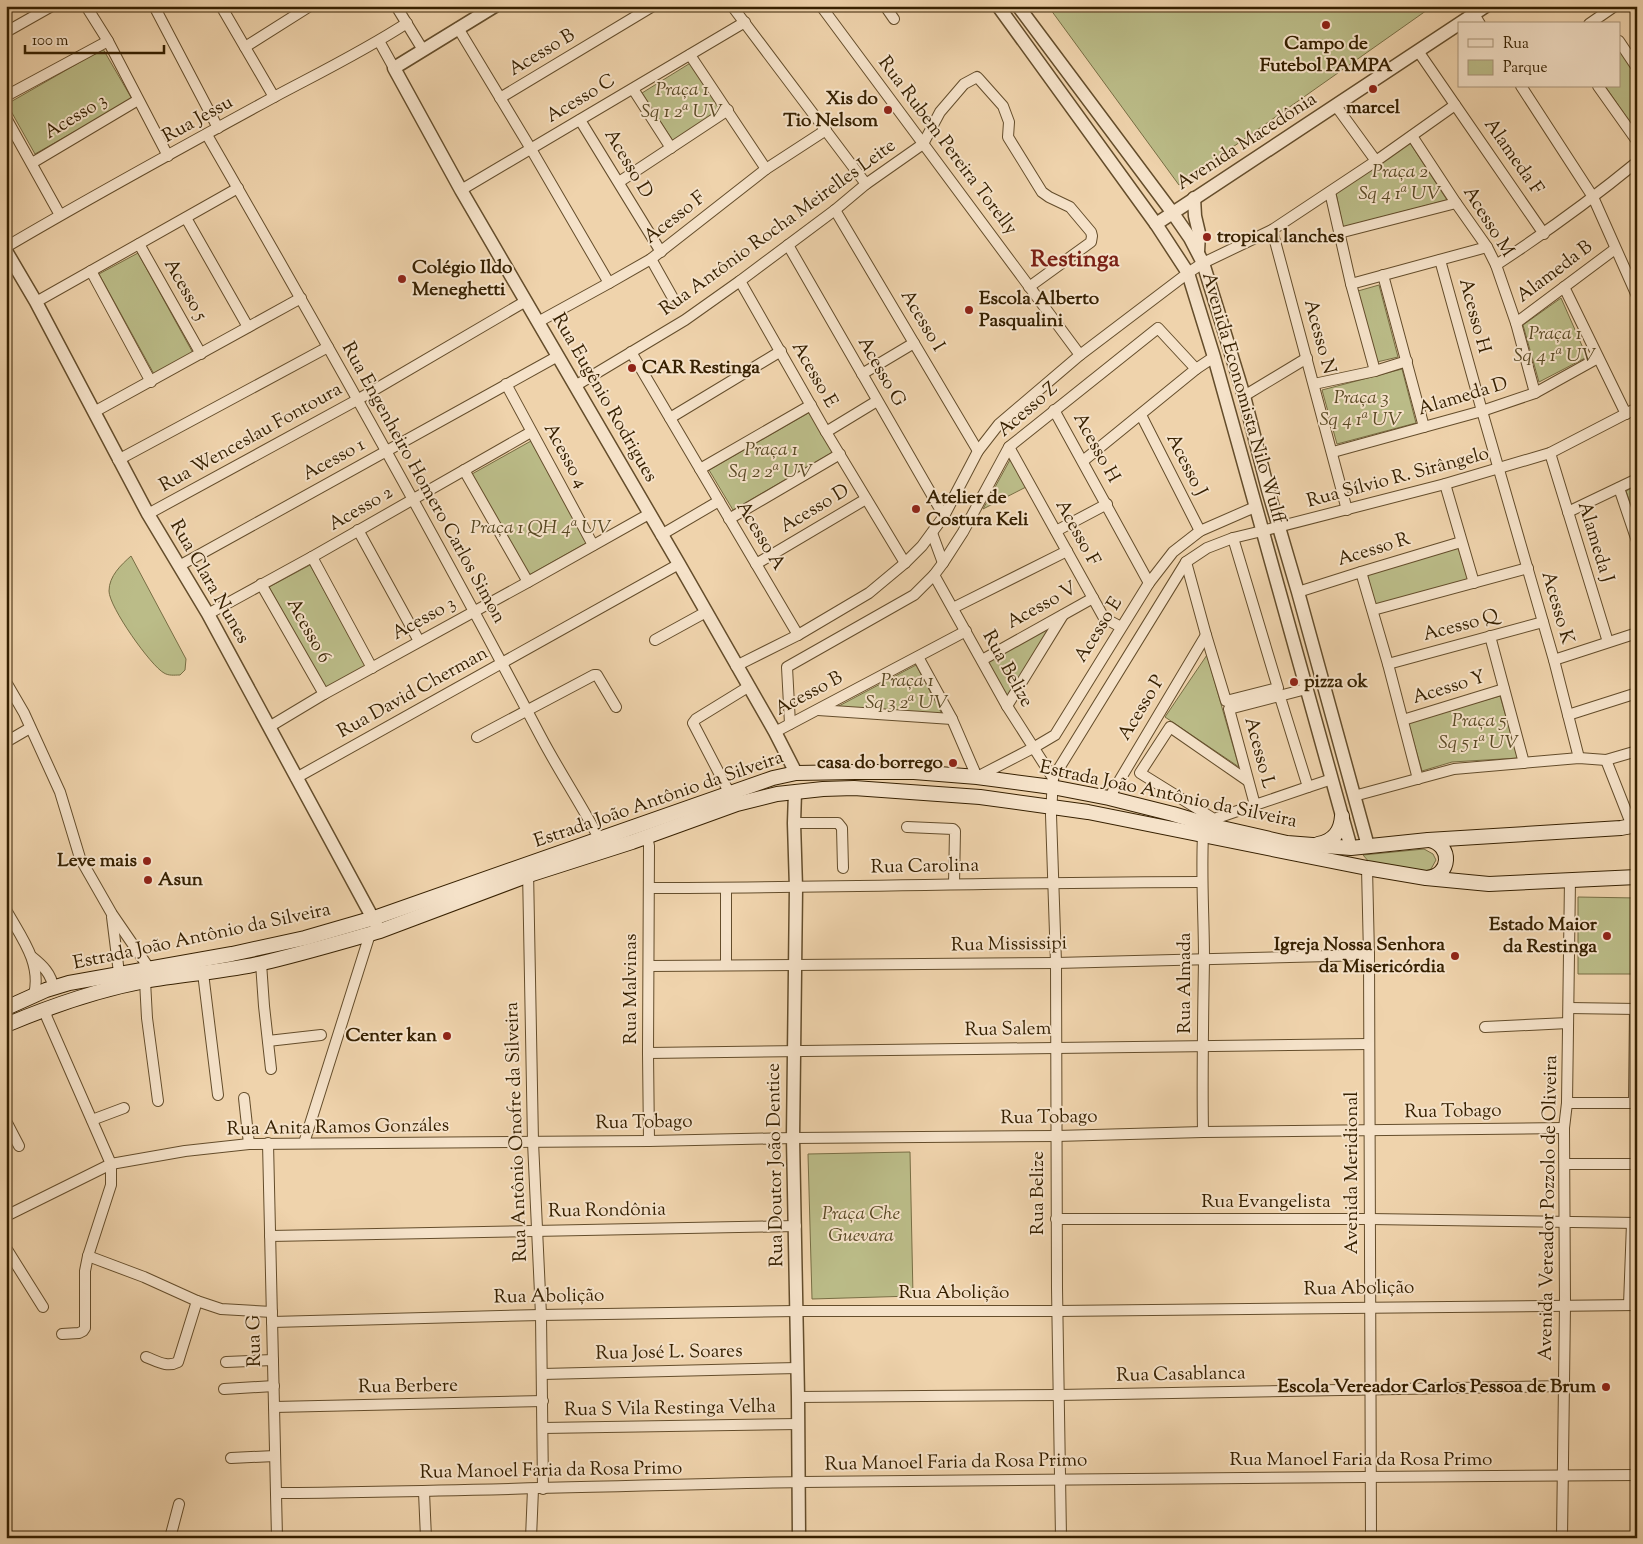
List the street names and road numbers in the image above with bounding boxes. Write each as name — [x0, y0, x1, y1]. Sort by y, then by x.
street label: Acesso B — [504, 23, 580, 83]
street label: Rua Rubem Pereira Torelly — [871, 51, 1024, 241]
street label: Acesso C — [541, 68, 621, 130]
street label: Avenida Macedônia — [1172, 86, 1323, 198]
street label: Acesso 3 — [39, 88, 113, 146]
street label: Rua Jessu — [158, 89, 238, 150]
street label: Alameda F — [1477, 113, 1550, 201]
street label: Acesso D — [597, 124, 659, 204]
street label: Rua Antônio Rocha Meirelles Leite — [654, 133, 902, 323]
street label: Acesso M — [1456, 181, 1521, 263]
street label: Acesso F — [638, 185, 712, 251]
street label: Alameda B — [1511, 234, 1599, 310]
street label: Acesso 5 — [156, 254, 214, 327]
street label: Avenida Economista Nilo Wulff — [1194, 269, 1292, 528]
street label: Acesso H — [1451, 276, 1497, 356]
street label: Acesso I — [893, 285, 951, 357]
street label: Acesso N — [1296, 297, 1342, 377]
street label: Rua Eugênio Rodrigues — [544, 308, 664, 488]
street label: Acesso G — [850, 332, 912, 412]
street label: Rua Engenheiro Homero Carlos Simon — [334, 337, 512, 629]
street label: Acesso E — [784, 337, 844, 414]
street label: Alameda D — [1415, 371, 1511, 423]
street label: Rua Wenceslau Fontoura — [155, 376, 347, 500]
street label: Acesso Z — [992, 376, 1064, 444]
street label: Acesso H — [1066, 408, 1126, 488]
street label: Acesso 4 — [536, 418, 594, 494]
street label: Acesso J — [1159, 429, 1213, 501]
street label: Acesso 1 — [298, 432, 371, 488]
street label: Rua Sílvio R. Sirângelo — [1304, 441, 1492, 515]
street label: Acesso D — [775, 478, 855, 540]
street label: Acesso 2 — [324, 480, 398, 538]
street label: Acesso F — [1048, 495, 1106, 571]
street label: Acesso A — [729, 496, 792, 576]
street label: Alameda J — [1570, 498, 1620, 586]
street label: Rua Clara Nunes — [162, 515, 256, 649]
street label: Acesso R — [1334, 526, 1414, 574]
street label: Acesso K — [1534, 568, 1580, 648]
street label: Acesso V — [1002, 576, 1082, 636]
street label: Acesso 3 — [387, 590, 461, 648]
street label: Acesso E — [1068, 592, 1130, 668]
street label: Acesso 6 — [279, 594, 337, 668]
street label: Acesso Q — [1420, 602, 1504, 649]
street label: Rua Belize — [975, 626, 1039, 713]
street label: Rua David Cherman — [333, 640, 493, 746]
street label: Acesso Y — [1409, 664, 1489, 712]
street label: Acesso B — [770, 665, 848, 723]
street label: Acesso P — [1112, 670, 1172, 746]
street label: Acesso L — [1237, 714, 1282, 792]
street label: Estrada João Antônio da Silveira — [530, 744, 788, 856]
street label: Estrada João Antônio da Silveira — [1037, 755, 1299, 836]
street label: Rua Carolina — [871, 853, 980, 881]
street label: Estrada João Antônio da Silveira — [71, 896, 333, 977]
street label: Rua Mississipi — [951, 930, 1067, 960]
street label: Rua Almada — [1172, 932, 1199, 1034]
street label: Rua Malvinas — [618, 934, 645, 1044]
street label: Rua Antônio Onofre da Silveira — [499, 1001, 535, 1262]
street label: Rua Salem — [964, 1016, 1052, 1044]
street label: Avenida Vereador Pozzolo de Oliveira — [1533, 1055, 1565, 1361]
street label: Rua Doutor João Dentice — [761, 1062, 791, 1267]
street label: Avenida Meridional — [1339, 1092, 1366, 1254]
street label: Rua Tobago — [1404, 1098, 1502, 1126]
street label: Rua Tobago — [1000, 1104, 1098, 1132]
street label: Rua Tobago — [595, 1109, 693, 1137]
street label: Rua Anita Ramos Gonzáles — [227, 1113, 449, 1143]
street label: Rua Belize — [1025, 1151, 1052, 1235]
street label: Rua Evangelista — [1201, 1189, 1331, 1216]
street label: Rua Rondônia — [548, 1196, 666, 1226]
street label: Rua Abolição — [1303, 1275, 1415, 1303]
street label: Rua Abolição — [899, 1280, 1009, 1307]
street label: Rua Abolição — [493, 1283, 605, 1311]
street label: Rua G — [241, 1315, 269, 1367]
street label: Rua José L. Soares — [595, 1338, 743, 1368]
street label: Rua Casablanca — [1116, 1360, 1246, 1390]
street label: Rua Berbere — [358, 1373, 458, 1401]
street label: Rua S Vila Restinga Velha — [564, 1394, 776, 1424]
street label: Rua Manoel Faria da Rosa Primo — [824, 1447, 1088, 1479]
street label: Rua Manoel Faria da Rosa Primo — [1230, 1447, 1492, 1474]
street label: Rua Manoel Faria da Rosa Primo — [419, 1455, 683, 1487]

